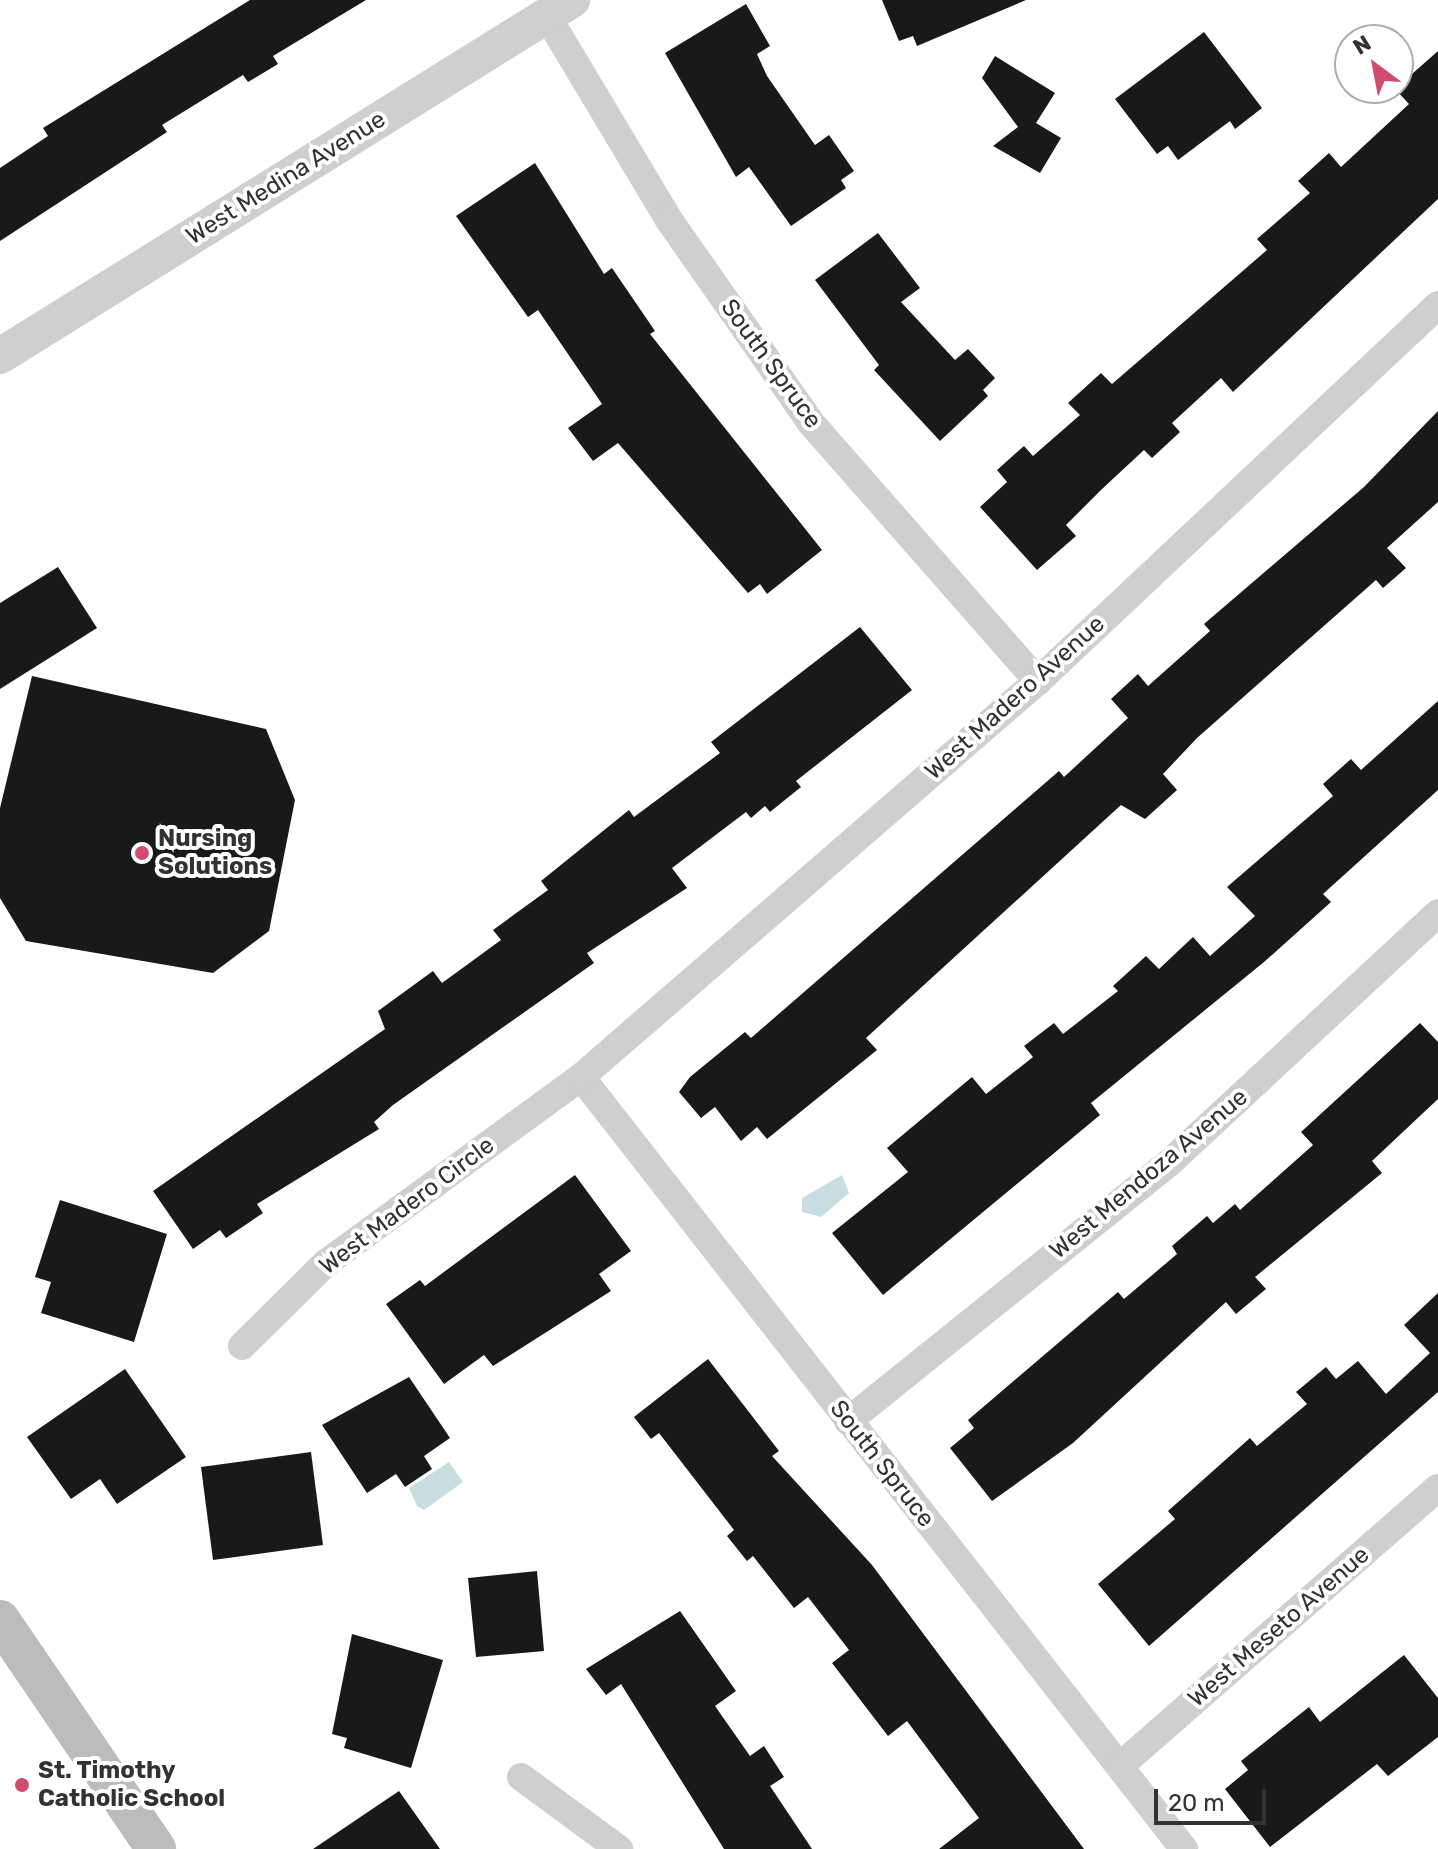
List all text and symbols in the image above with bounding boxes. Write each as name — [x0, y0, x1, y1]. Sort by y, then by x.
north arrow — [1334, 24, 1414, 104]
text: N — [1348, 29, 1376, 61]
street label: West Medina Avenue — [181, 105, 391, 251]
street label: South Spruce — [715, 294, 827, 434]
street label: West Madero Avenue — [919, 610, 1111, 786]
place label: Nursing Solutions — [158, 825, 272, 881]
marker: Nursing Solutions — [133, 844, 151, 862]
street label: West Mendoza Avenue — [1044, 1083, 1254, 1265]
street label: West Madero Circle — [314, 1131, 500, 1281]
street label: South Spruce — [824, 1395, 940, 1533]
street label: West Meseto Avenue — [1182, 1540, 1376, 1714]
place label: St. Timothy Catholic School — [38, 1757, 225, 1813]
scale bar — [1158, 1773, 1270, 1823]
marker: St. Timothy Catholic School — [13, 1776, 31, 1794]
text: 20 m — [1168, 1789, 1225, 1817]

